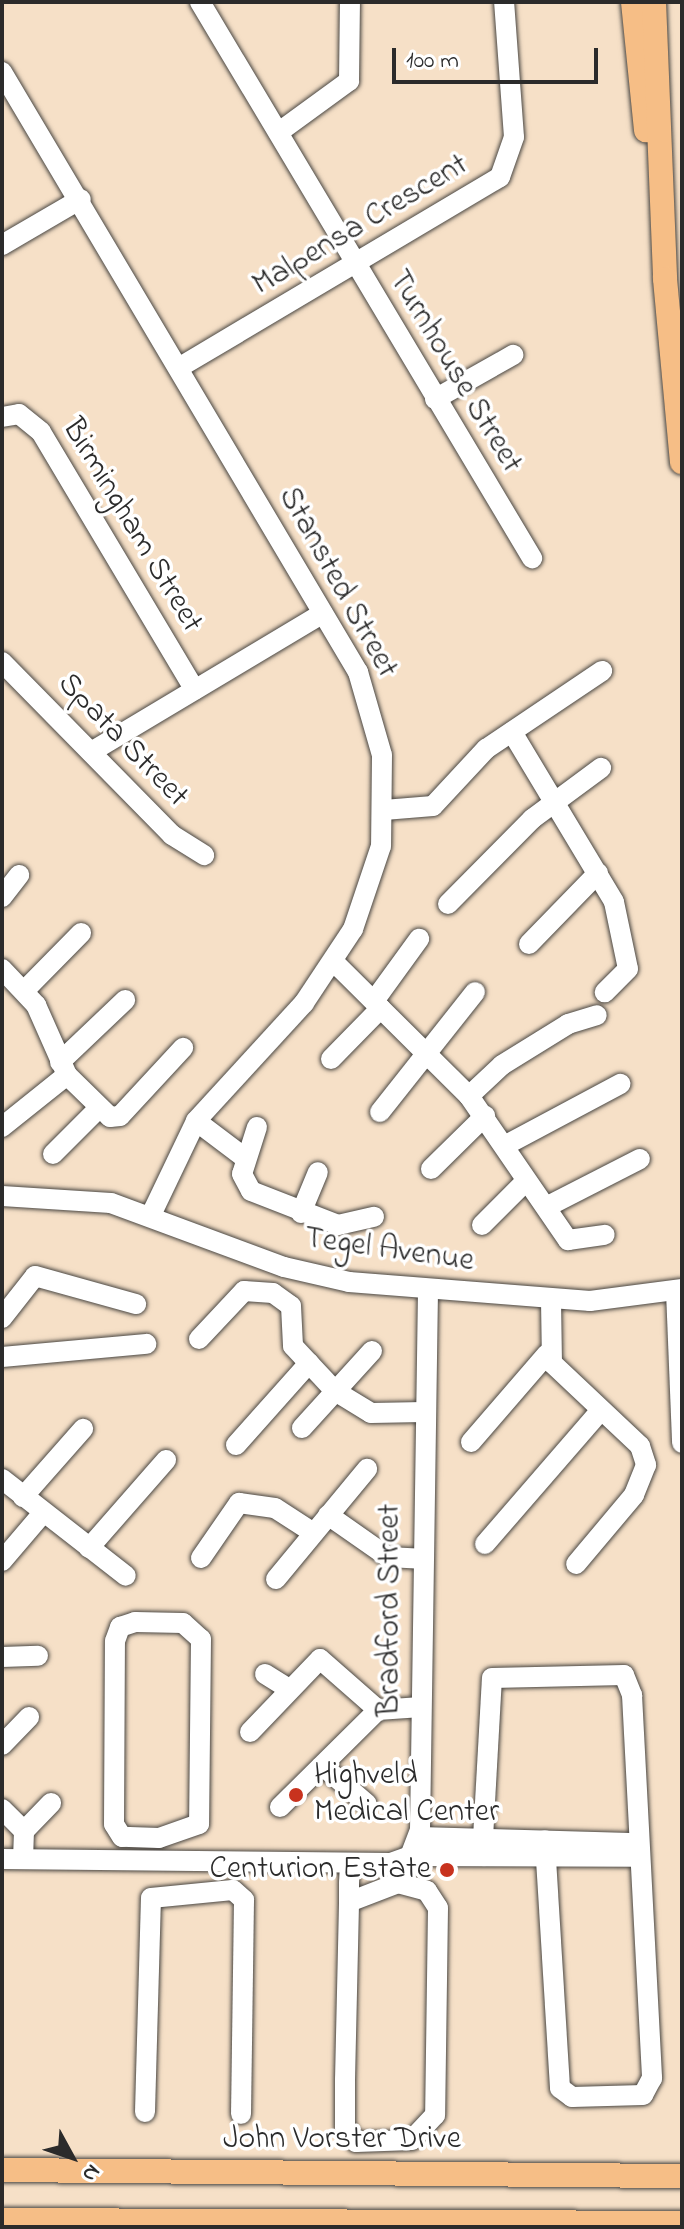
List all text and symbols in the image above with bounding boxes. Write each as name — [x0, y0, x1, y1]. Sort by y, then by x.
scale bar — [396, 32, 602, 82]
text: 100 m — [406, 44, 459, 79]
street label: Malpensa Crescent — [246, 147, 476, 305]
street label: Turnhouse Street — [378, 264, 530, 480]
street label: Birmingham Street — [52, 412, 210, 640]
street label: Stansted Street — [269, 481, 405, 685]
street label: Spata Street — [48, 666, 196, 816]
street label: Tegel Avenue — [302, 1220, 476, 1282]
street label: Bradford Street — [372, 1504, 410, 1716]
place label: Highveld Medical Center — [314, 1758, 499, 1833]
marker: Highveld Medical Center — [285, 1784, 307, 1806]
place label: Centurion Estate — [209, 1851, 431, 1889]
marker: Centurion Estate — [438, 1861, 456, 1879]
north arrow — [32, 2117, 112, 2197]
street label: John Vorster Drive — [223, 2121, 461, 2159]
text: N — [73, 2156, 107, 2188]

